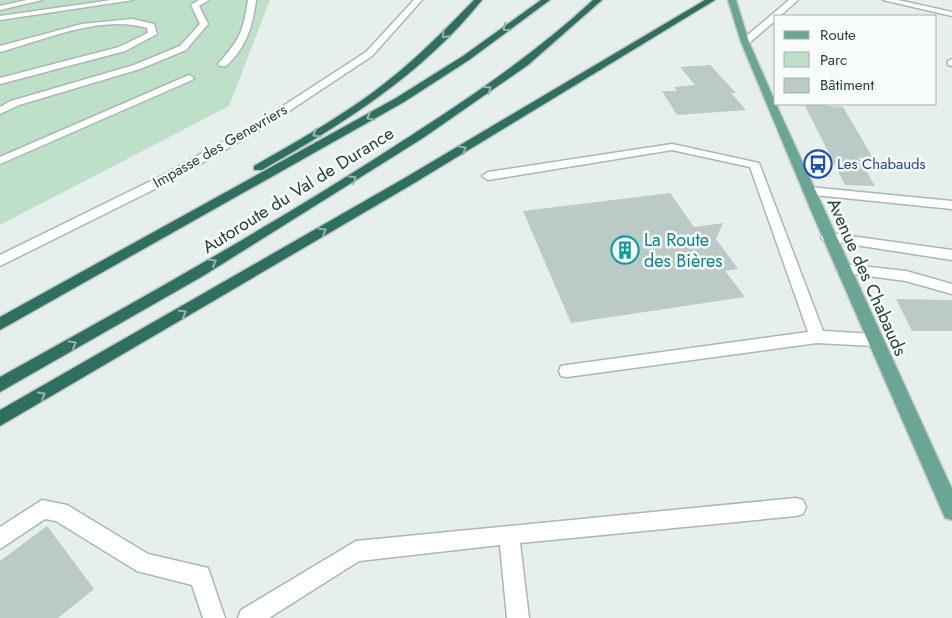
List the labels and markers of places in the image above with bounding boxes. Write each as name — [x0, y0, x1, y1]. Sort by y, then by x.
bus stop icon: Les Chabauds — [803, 149, 833, 179]
place label: Les Chabauds — [837, 153, 926, 175]
place label: La Route des Bières — [644, 227, 723, 274]
building icon: La Route des Bières — [610, 235, 640, 265]

